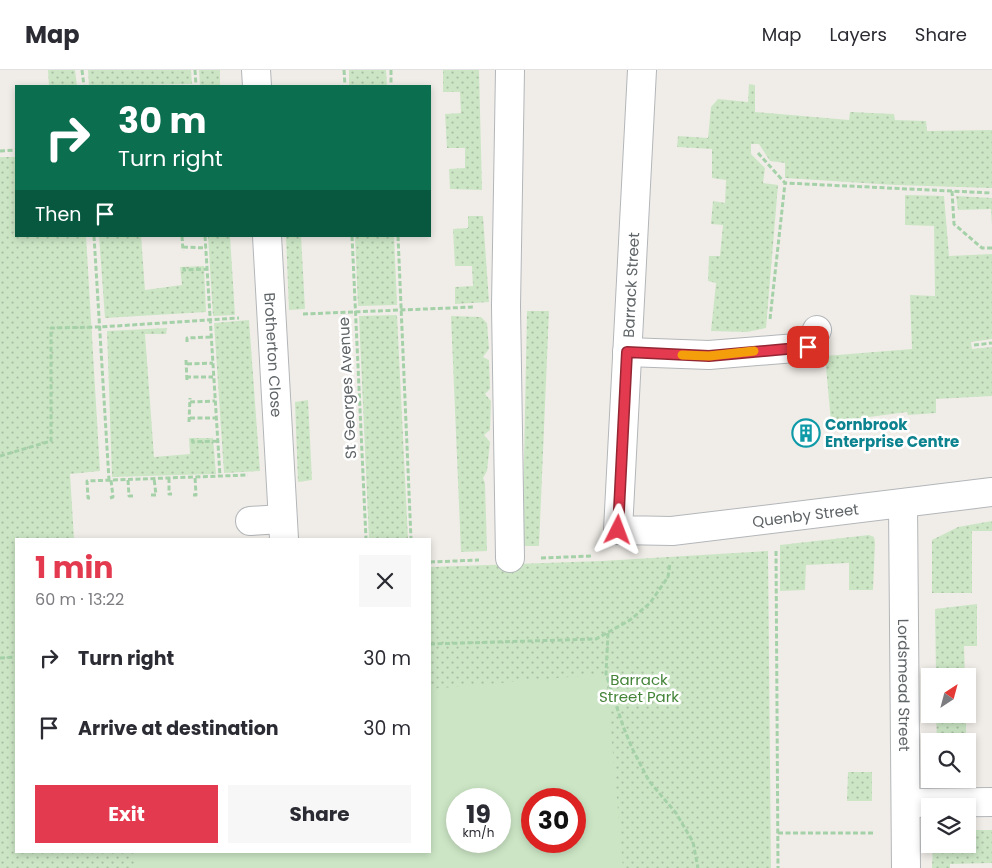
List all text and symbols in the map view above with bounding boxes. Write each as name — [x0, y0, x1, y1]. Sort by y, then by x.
text: Map — [25, 18, 80, 51]
text: Map — [762, 22, 802, 47]
text: Layers — [830, 22, 887, 47]
text: Share — [915, 22, 967, 47]
text: 30 m — [118, 96, 206, 145]
icon: right — [35, 105, 100, 170]
text: Turn right — [118, 143, 223, 174]
icon: arrive — [91, 200, 119, 228]
text: Then — [35, 201, 81, 228]
street label: Barrack Street — [618, 232, 644, 338]
street label: Brotherton Close — [260, 292, 288, 418]
street label: St Georges Avenue — [333, 317, 361, 459]
pin — [787, 326, 829, 368]
icon: arrive — [794, 333, 822, 361]
place label: Cornbrook Enterprise Centre — [825, 414, 959, 452]
building icon: Cornbrook Enterprise Centre — [791, 418, 821, 448]
street label: Quenby Street — [751, 498, 860, 532]
position arrow — [591, 503, 643, 555]
text: 1 min — [35, 546, 113, 589]
button: close — [359, 555, 411, 607]
text: 60 m · 13:22 — [35, 588, 124, 611]
street label: Lordsmead Street — [893, 619, 916, 751]
icon: right — [35, 644, 63, 672]
text: Turn right — [78, 645, 174, 672]
text: 30 m — [363, 645, 411, 672]
north arrow — [921, 668, 976, 722]
map controls — [921, 668, 976, 853]
park label: Barrack Street Park — [599, 669, 679, 707]
icon: arrive — [35, 714, 63, 742]
text: Arrive at destination — [78, 715, 279, 742]
text: 30 m — [363, 715, 411, 742]
button: search — [921, 733, 976, 788]
button: Exit — [35, 785, 218, 843]
button: Share — [228, 785, 411, 843]
speed limit sign: 30 — [521, 788, 586, 853]
text: 19 — [466, 797, 491, 832]
button: layers — [921, 798, 976, 853]
text: km/h — [463, 824, 494, 841]

